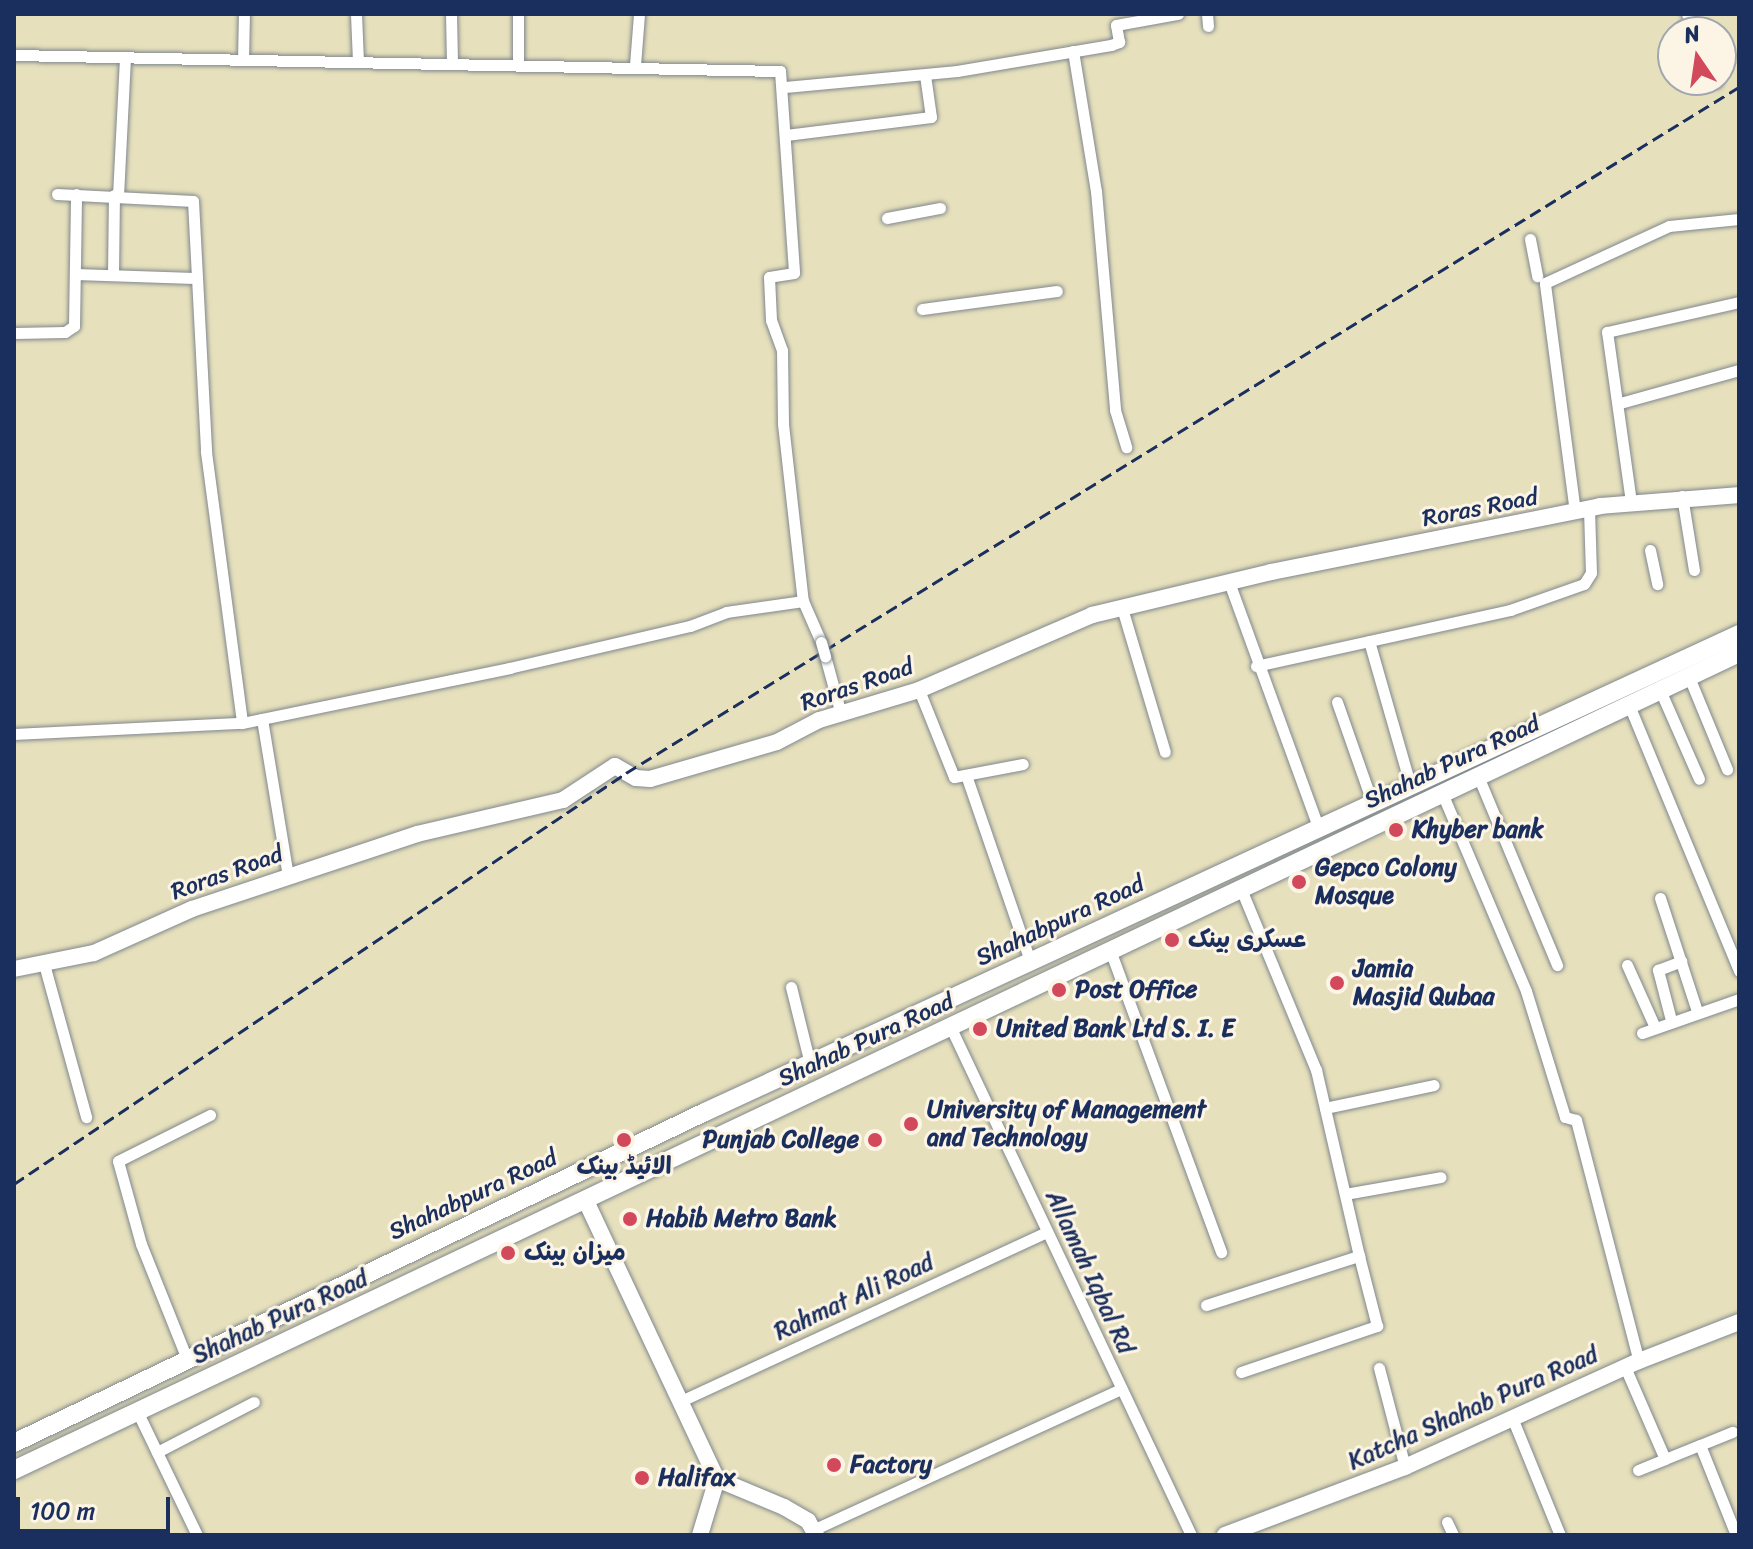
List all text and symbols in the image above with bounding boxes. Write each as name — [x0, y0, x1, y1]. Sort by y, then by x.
text: N — [1680, 13, 1704, 55]
north arrow — [1657, 16, 1737, 96]
street label: Roras Road — [1420, 483, 1540, 533]
street label: Roras Road — [797, 652, 917, 718]
street label: Shahab Pura Road — [1360, 709, 1544, 815]
place label: Khyber bank — [1412, 816, 1544, 844]
marker: Khyber bank — [1387, 821, 1405, 839]
street label: Roras Road — [167, 839, 287, 907]
place label: Gepco Colony Mosque — [1315, 854, 1457, 910]
street label: Shahabpura Road — [971, 869, 1149, 973]
marker: Gepco Colony Mosque — [1290, 873, 1308, 891]
place label: عسکری بینک — [1188, 926, 1306, 954]
marker: عسکری بینک — [1163, 931, 1181, 949]
place label: Jamia Masjid Qubaa — [1353, 955, 1495, 1011]
marker: Jamia Masjid Qubaa — [1328, 974, 1346, 992]
place label: Post Office — [1075, 976, 1197, 1004]
marker: Post Office — [1050, 981, 1068, 999]
street label: Shahab Pura Road — [774, 987, 958, 1093]
place label: United Bank Ltd S. I. E — [996, 1015, 1238, 1043]
marker: United Bank Ltd S. I. E — [971, 1020, 989, 1038]
place label: University of Management and Technology — [927, 1096, 1206, 1152]
marker: University of Management and Technology — [902, 1115, 920, 1133]
place label: Punjab College — [703, 1126, 859, 1154]
marker: الائیڈ بینک — [615, 1131, 633, 1149]
marker: Punjab College — [866, 1131, 884, 1149]
street label: Shahabpura Road — [384, 1143, 562, 1247]
place label: الائیڈ بینک — [576, 1153, 672, 1181]
street label: Allamah Iqbal Rd — [1040, 1186, 1140, 1358]
place label: Habib Metro Bank — [646, 1205, 837, 1233]
marker: Habib Metro Bank — [621, 1210, 639, 1228]
place label: میزان بینک — [524, 1239, 626, 1267]
marker: میزان بینک — [499, 1244, 517, 1262]
street label: Rahmat Ali Road — [770, 1248, 938, 1346]
street label: Shahab Pura Road — [188, 1264, 372, 1370]
street label: Katcha Shahab Pura Road — [1344, 1340, 1602, 1476]
place label: Factory — [850, 1451, 932, 1479]
marker: Factory — [825, 1456, 843, 1474]
place label: Halifax — [658, 1464, 735, 1492]
marker: Halifax — [633, 1469, 651, 1487]
scale bar — [20, 1481, 174, 1531]
text: 100 m — [30, 1490, 95, 1532]

